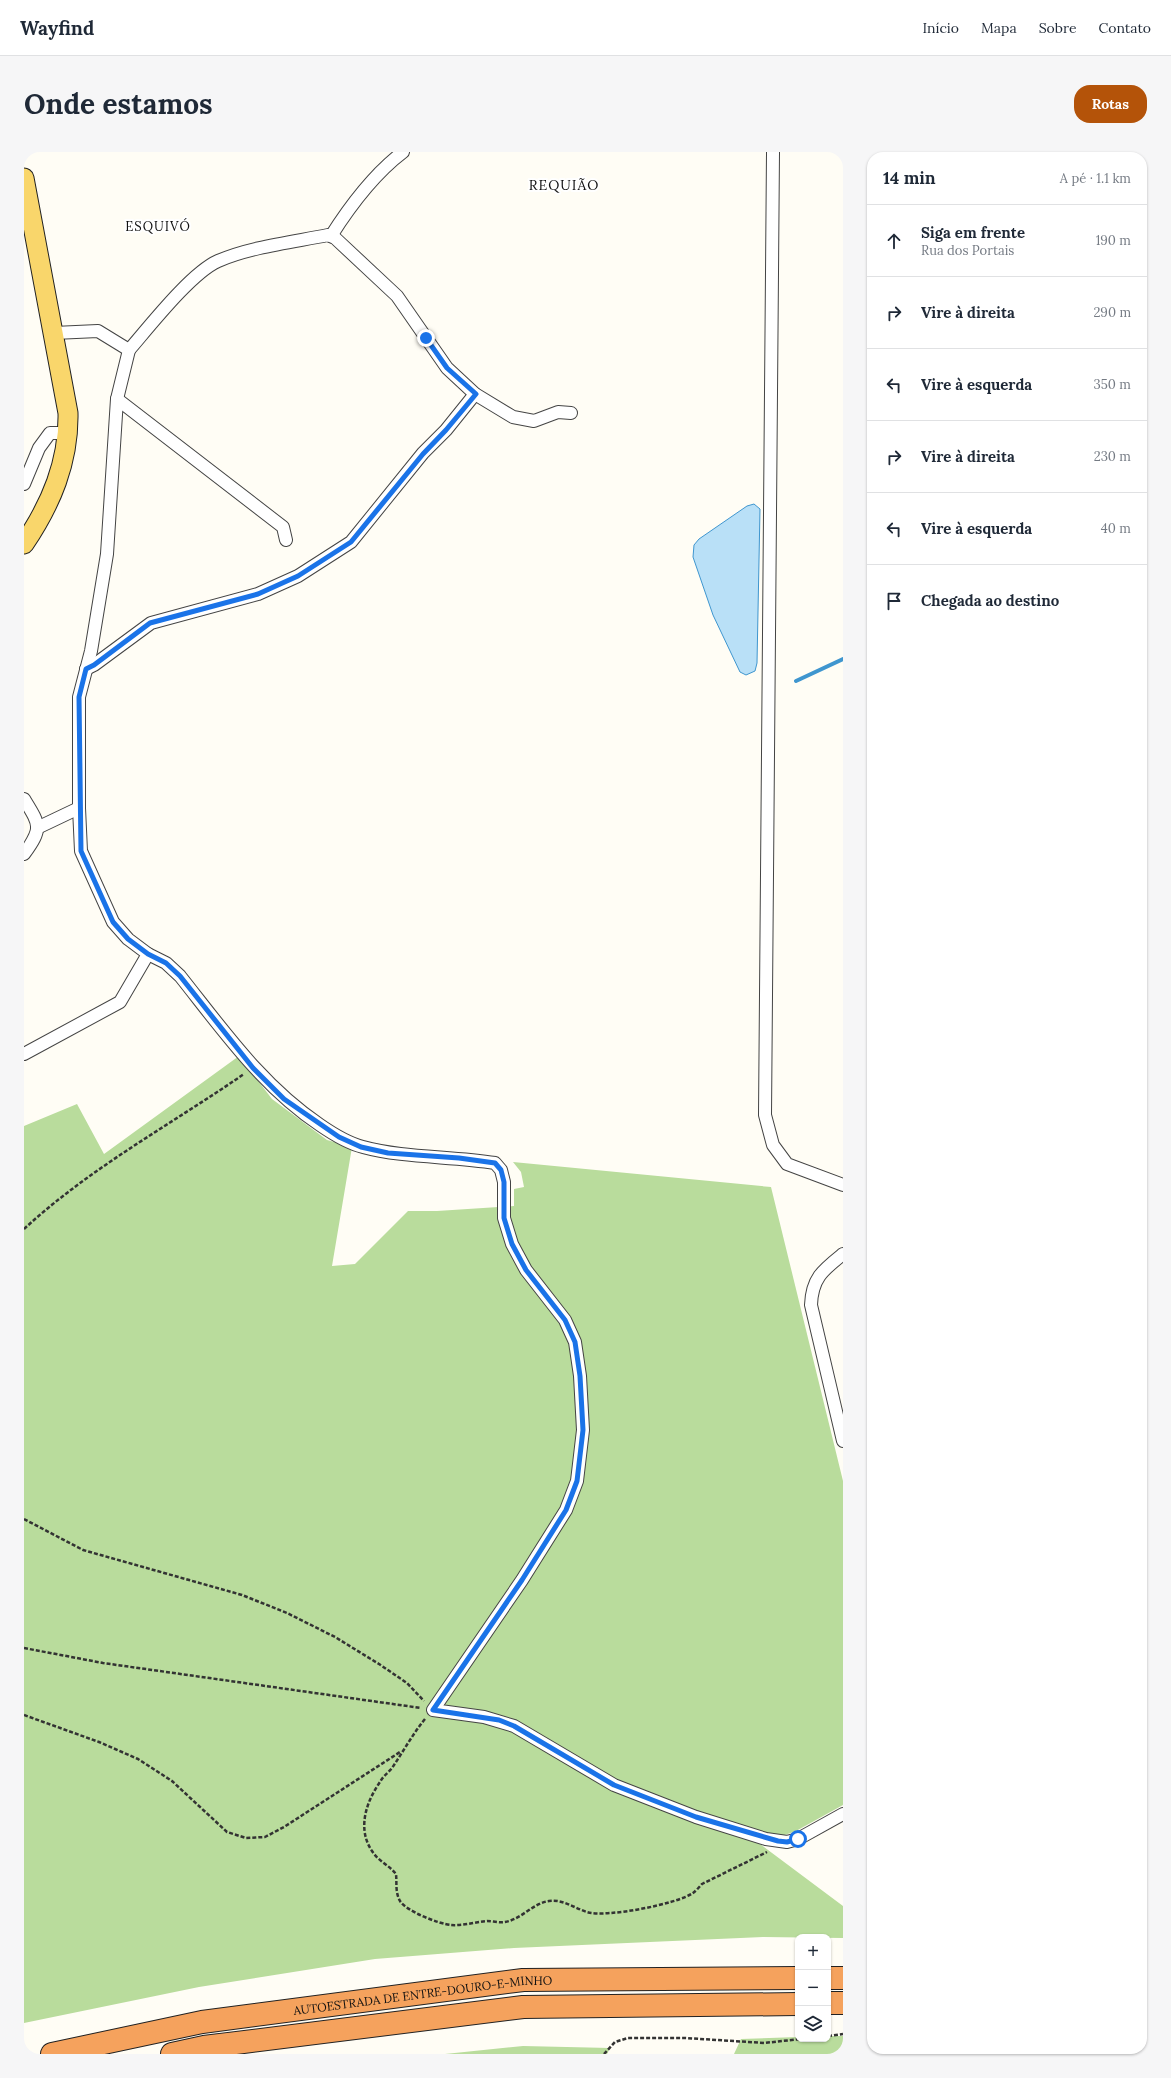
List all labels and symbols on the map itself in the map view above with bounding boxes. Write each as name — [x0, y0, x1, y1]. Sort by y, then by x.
district label: REQUIÃO — [529, 176, 599, 194]
district label: ESQUIVÓ — [125, 218, 191, 235]
route end — [417, 329, 435, 347]
route start — [789, 1830, 807, 1848]
street label: AUTOESTRADA DE ENTRE-DOURO-E-MINHO — [291, 1972, 552, 2018]

